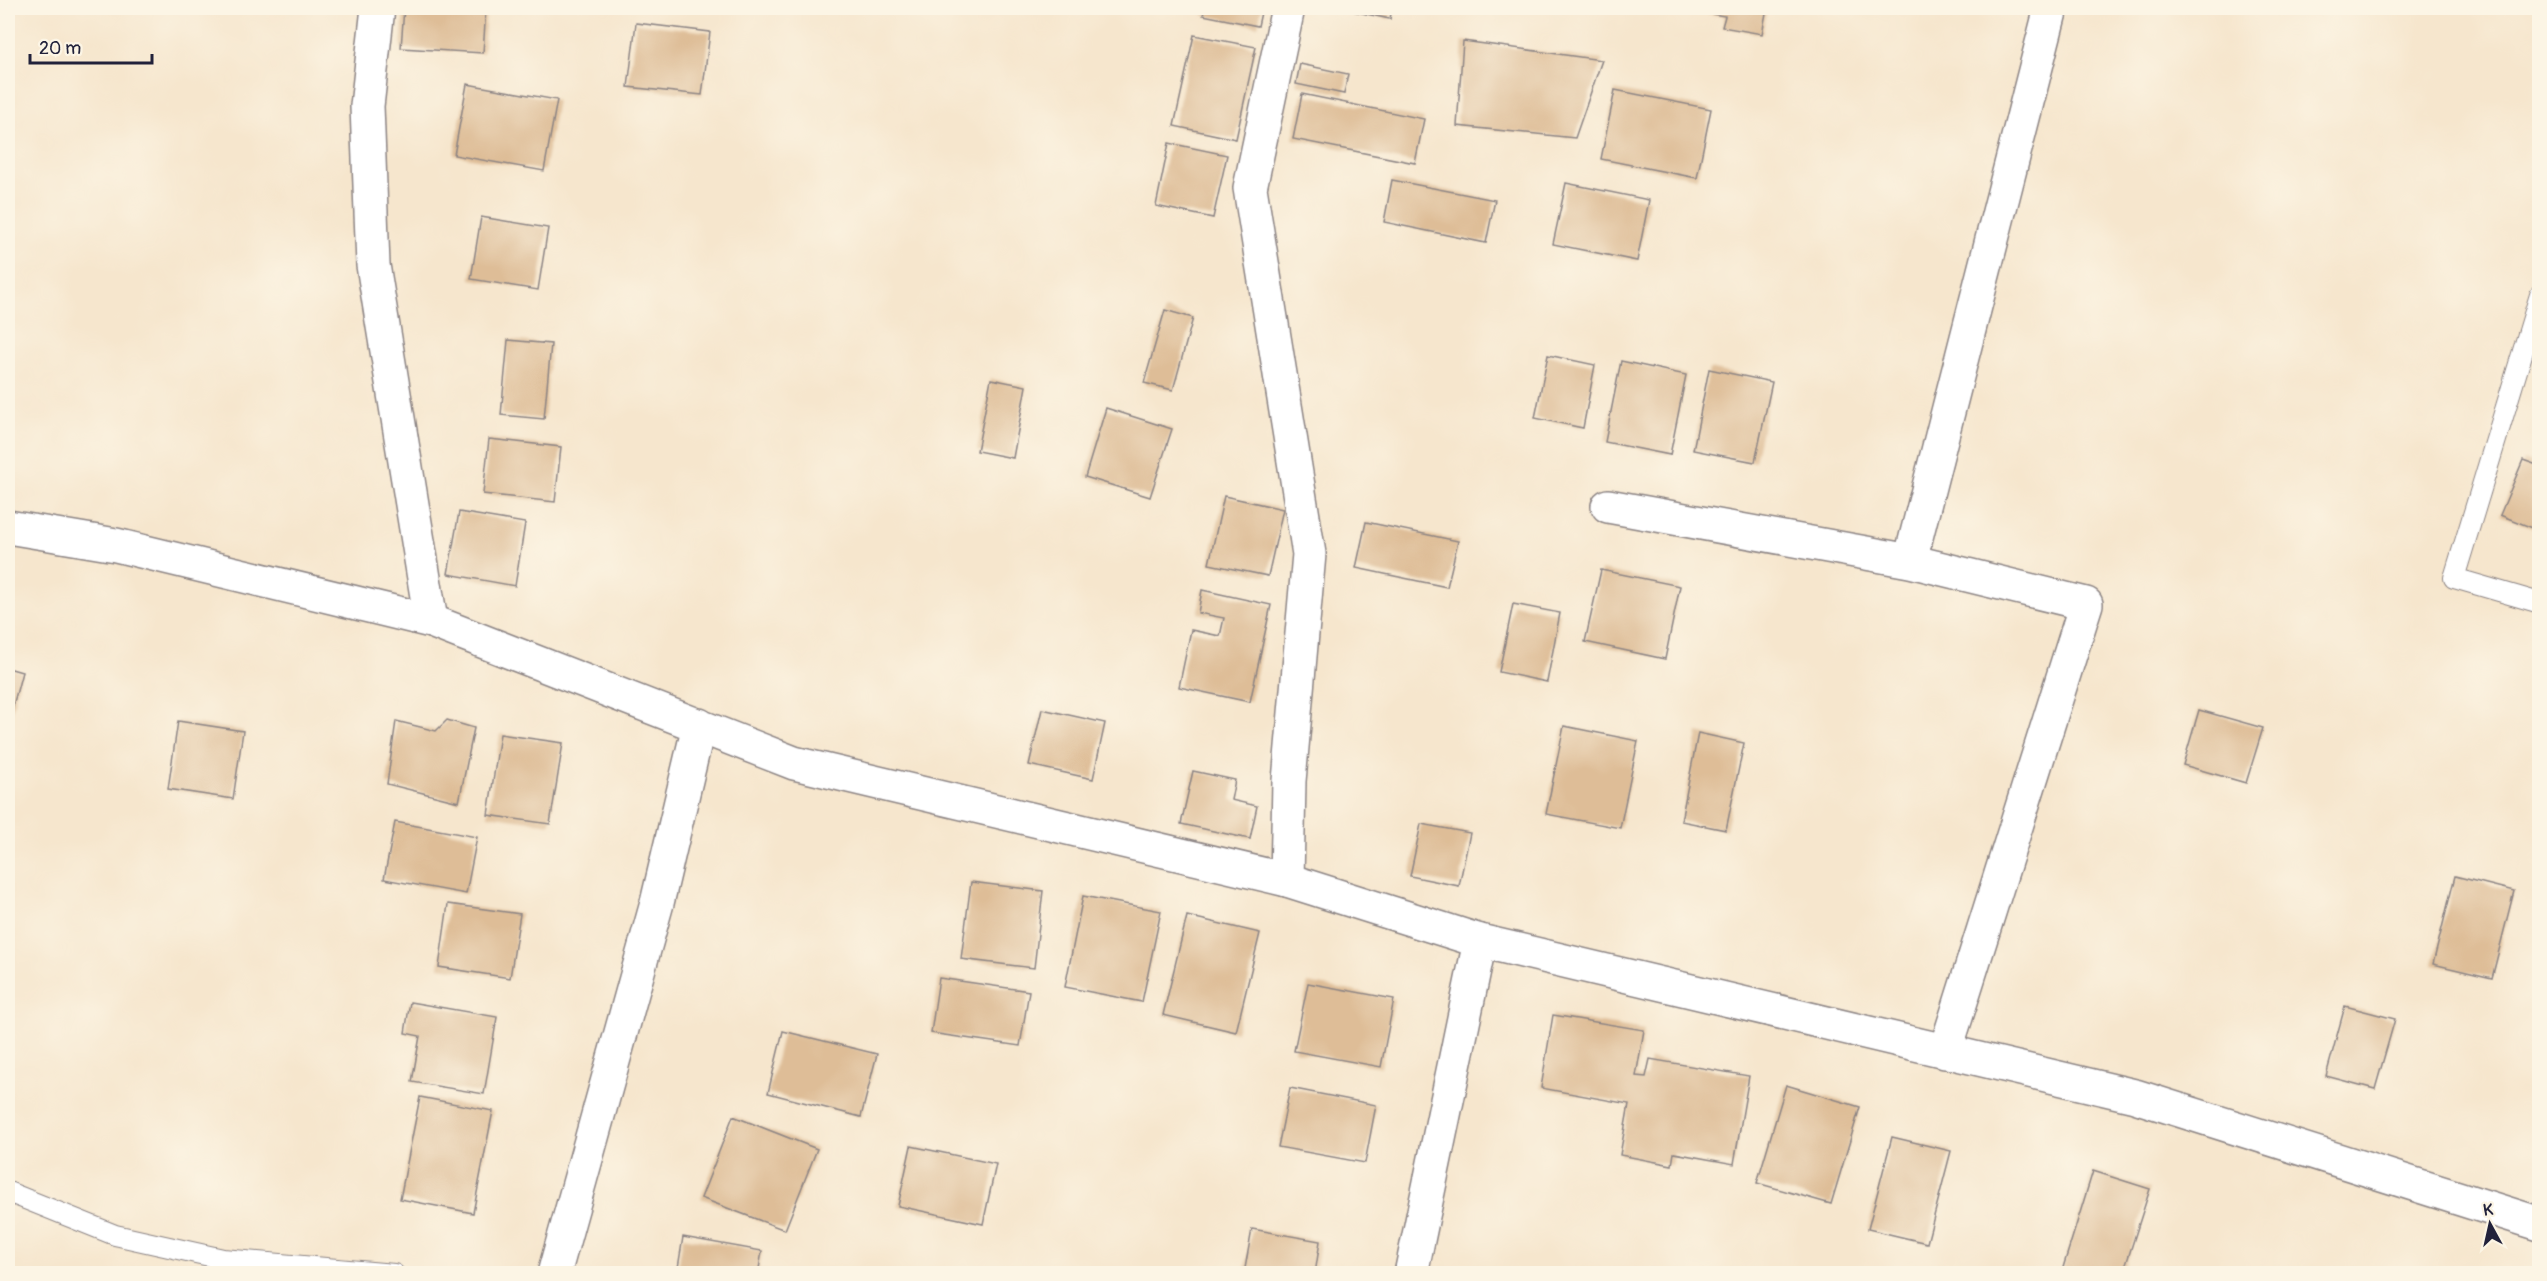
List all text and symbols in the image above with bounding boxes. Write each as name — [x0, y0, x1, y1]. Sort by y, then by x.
scale bar — [30, 27, 152, 65]
text: 20 m — [39, 37, 81, 60]
north arrow — [2460, 1194, 2520, 1254]
text: K — [2482, 1200, 2495, 1221]

